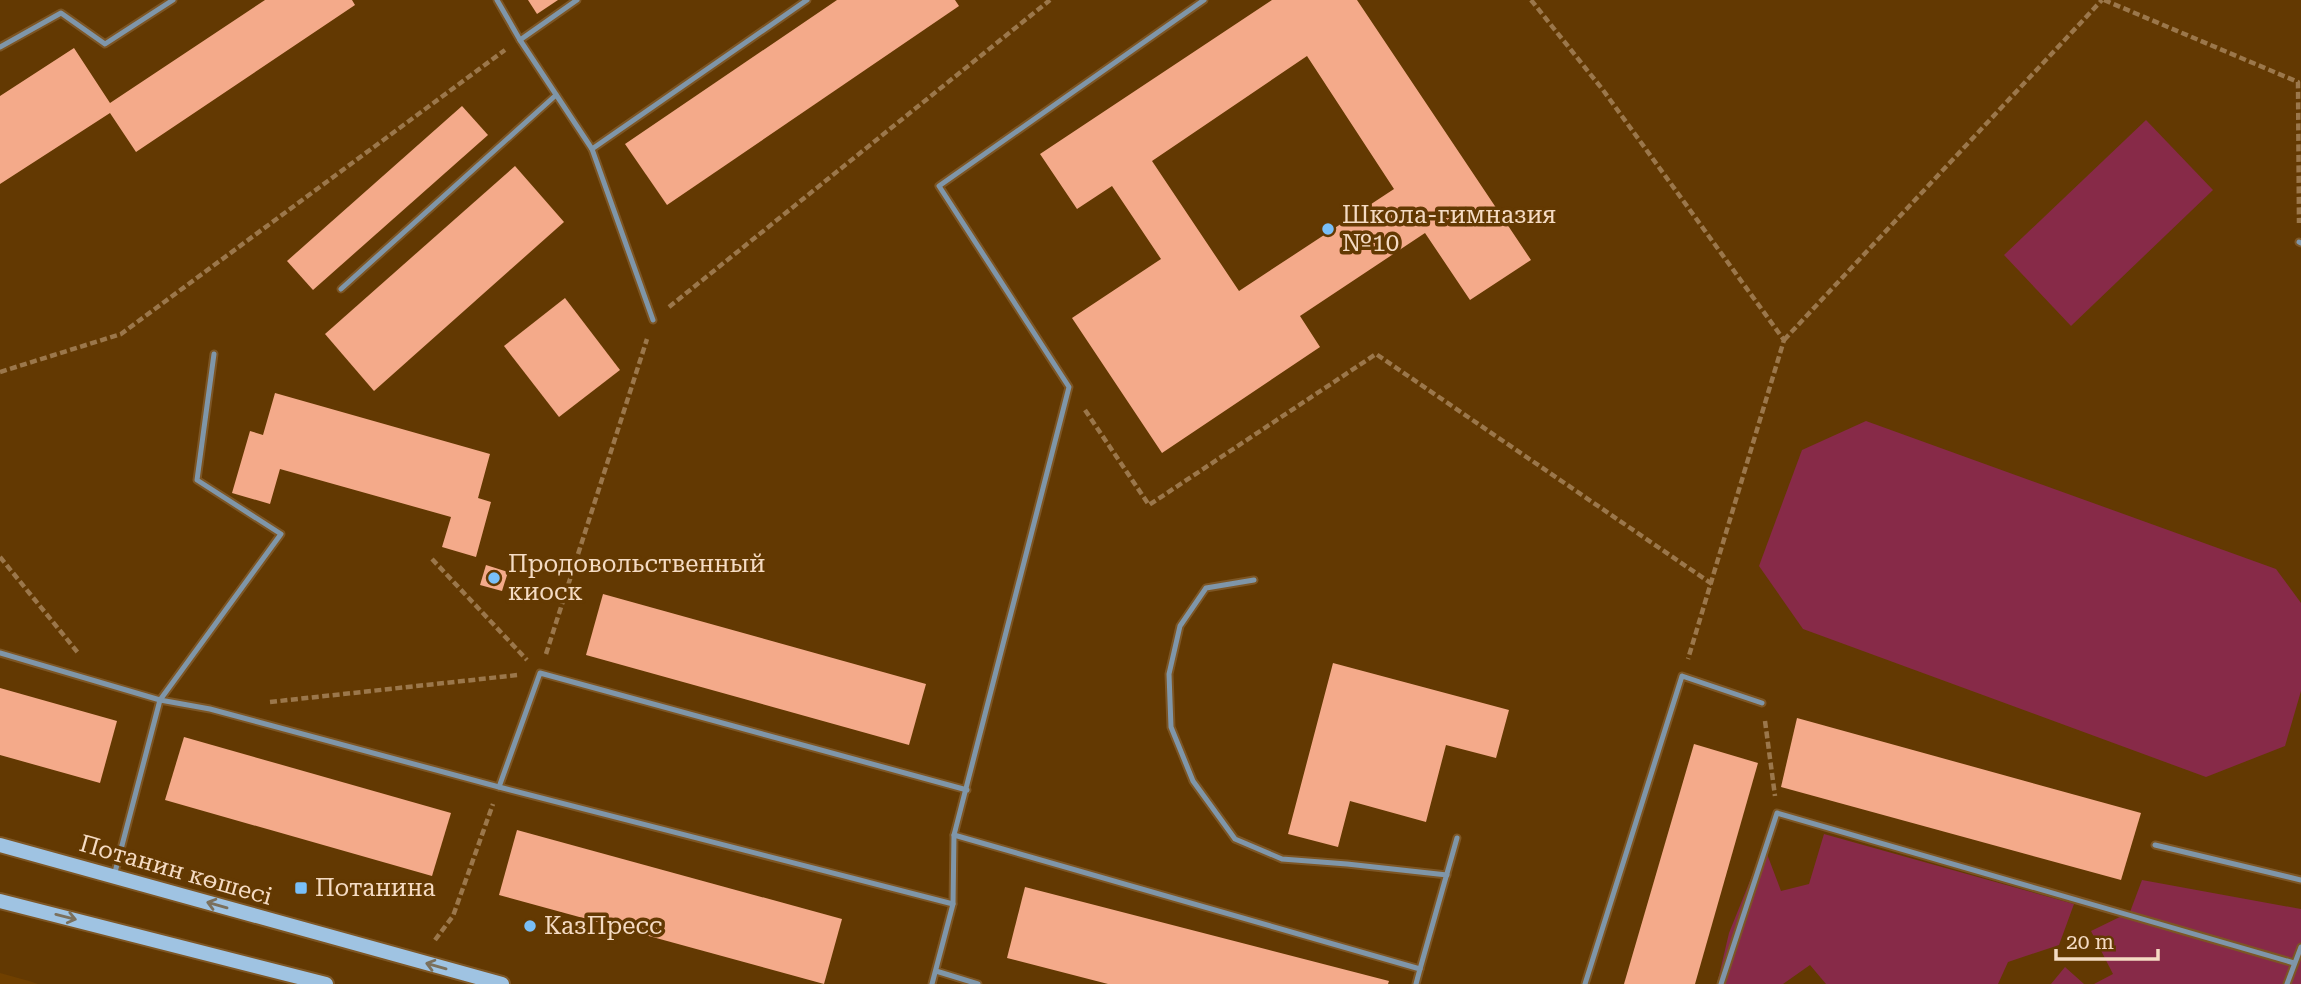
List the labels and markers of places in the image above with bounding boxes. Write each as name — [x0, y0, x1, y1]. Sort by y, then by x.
place label: Школа-гимназия №10 — [1342, 201, 1556, 257]
marker: Школа-гимназия №10 — [1320, 221, 1336, 237]
place label: Продовольственный киоск — [508, 550, 765, 606]
marker: Продовольственный киоск — [486, 570, 502, 586]
place label: Потанина — [315, 874, 436, 902]
marker: Потанина — [293, 880, 309, 896]
place label: КазПресс — [544, 912, 662, 940]
marker: КазПресс — [522, 918, 538, 934]

